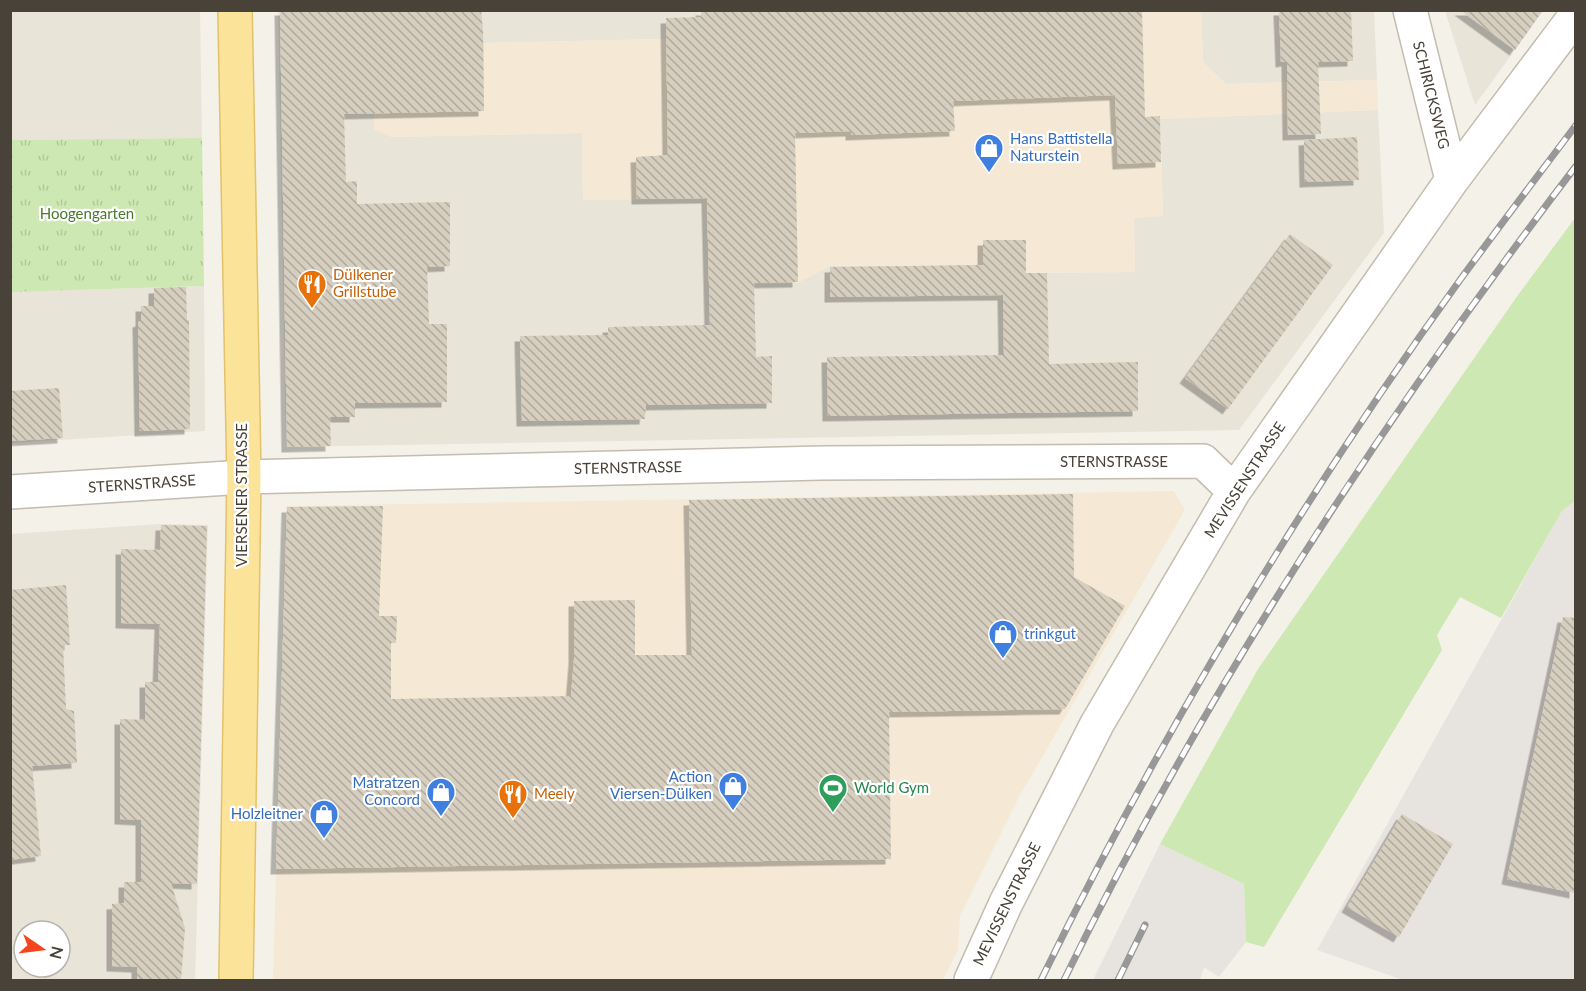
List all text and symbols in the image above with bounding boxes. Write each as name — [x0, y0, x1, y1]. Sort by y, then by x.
street label: SCHIRICKSWEG — [1410, 39, 1454, 151]
place label: Hans Battistella Naturstein — [1010, 129, 1113, 164]
shop icon: Hans Battistella Naturstein — [973, 132, 1005, 174]
park label: Hoogengarten — [40, 204, 134, 222]
place label: Dülkener Grillstube — [333, 265, 397, 300]
restaurant icon: Dülkener Grillstube — [296, 268, 328, 310]
street label: MEVISSENSTRASSE — [1200, 418, 1288, 541]
street label: VIERSENER STRASSE — [232, 423, 250, 567]
street label: STERNSTRASSE — [1060, 452, 1168, 470]
street label: STERNSTRASSE — [574, 457, 682, 477]
street label: STERNSTRASSE — [87, 470, 196, 496]
shop icon: trinkgut — [987, 618, 1019, 660]
place label: trinkgut — [1024, 624, 1077, 642]
place label: Action Viersen-Dülken — [610, 767, 712, 802]
shop icon: Action Viersen-Dülken — [717, 770, 749, 812]
sports icon: World Gym — [817, 772, 849, 814]
place label: Matratzen Concord — [353, 773, 420, 808]
shop icon: Matratzen Concord — [425, 776, 457, 818]
restaurant icon: Meely — [497, 778, 529, 820]
place label: World Gym — [854, 778, 929, 796]
place label: Meely — [534, 784, 575, 802]
shop icon: Holzleitner — [308, 798, 340, 840]
place label: Holzleitner — [231, 804, 304, 822]
street label: MEVISSENSTRASSE — [968, 839, 1044, 968]
north arrow — [12, 919, 72, 979]
text: N — [46, 944, 68, 961]

